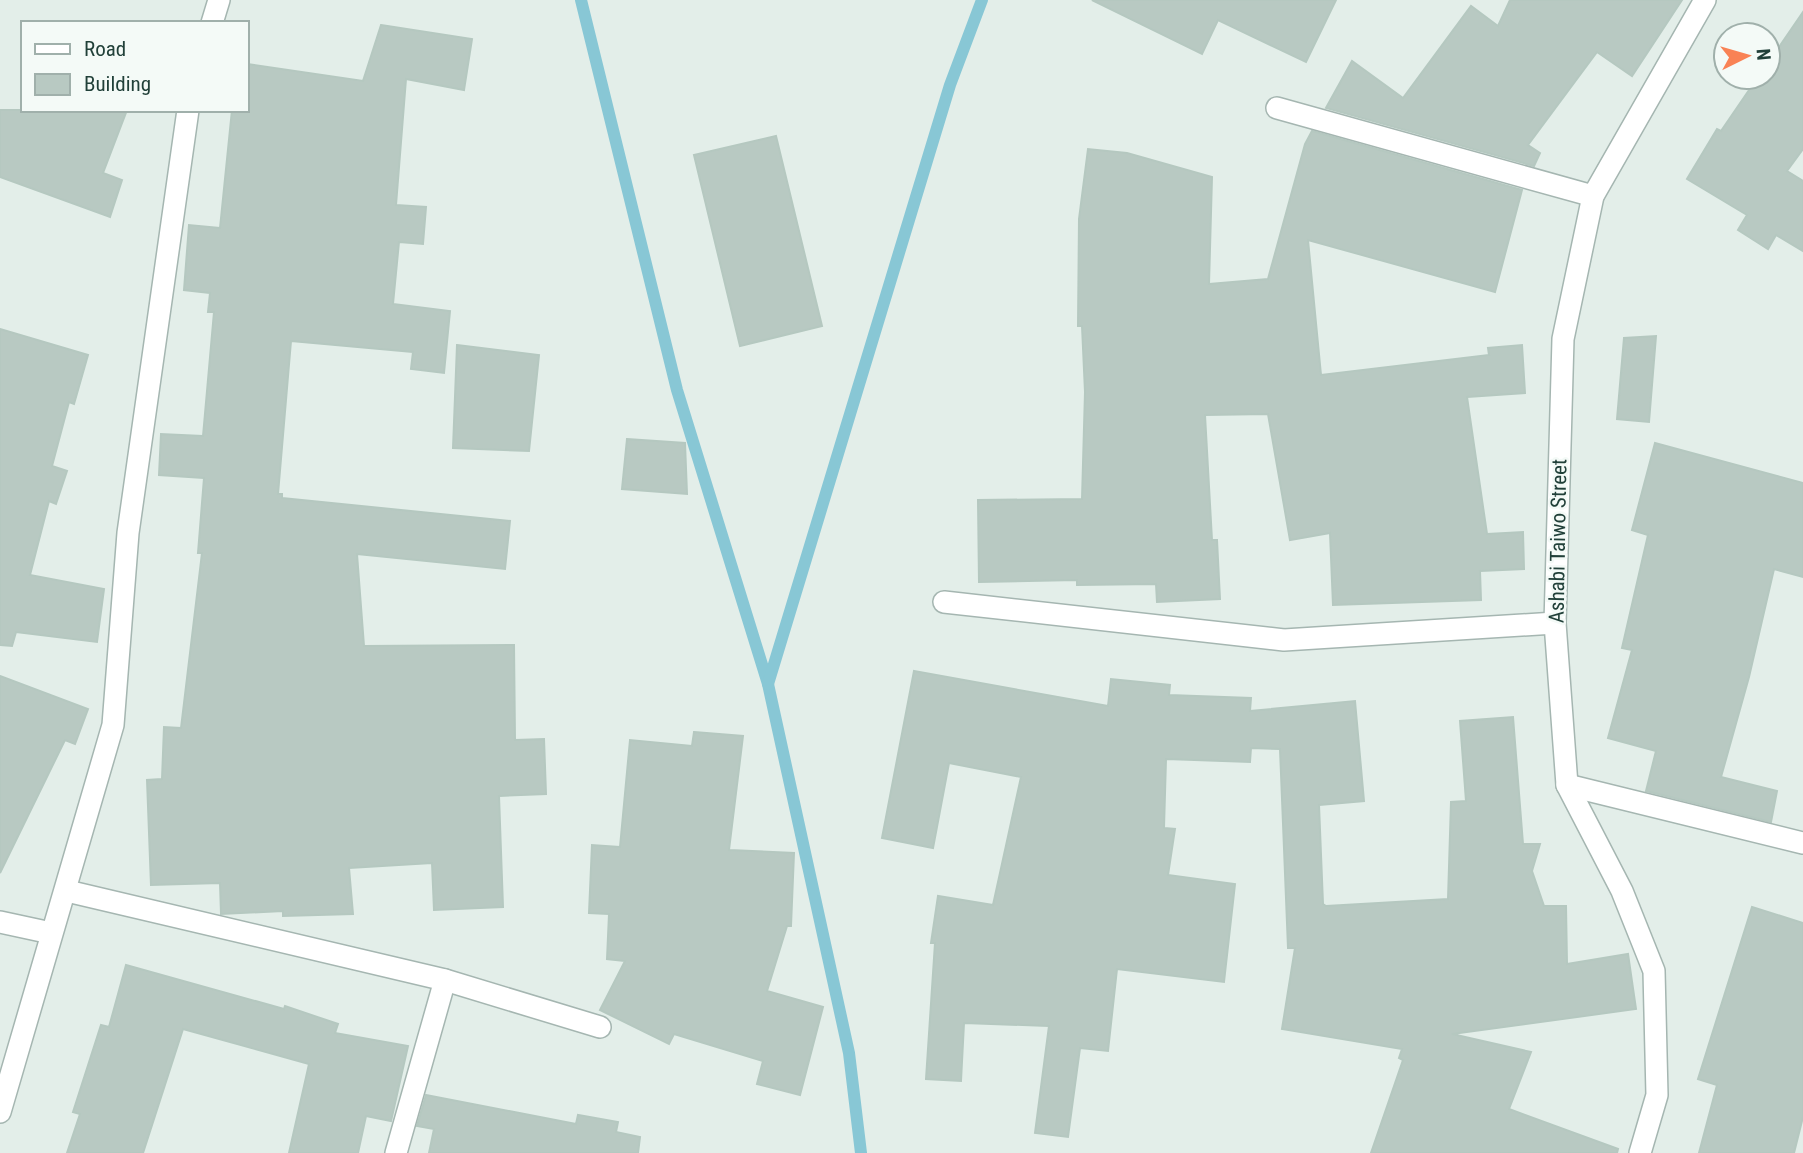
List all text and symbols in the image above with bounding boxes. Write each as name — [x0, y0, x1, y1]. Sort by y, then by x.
legend — [21, 21, 248, 112]
north arrow — [1712, 21, 1782, 91]
text: Road — [84, 37, 126, 61]
text: N — [1751, 48, 1775, 61]
text: Building — [84, 72, 151, 96]
street label: Ashabi Taiwo Street — [1545, 459, 1571, 623]

